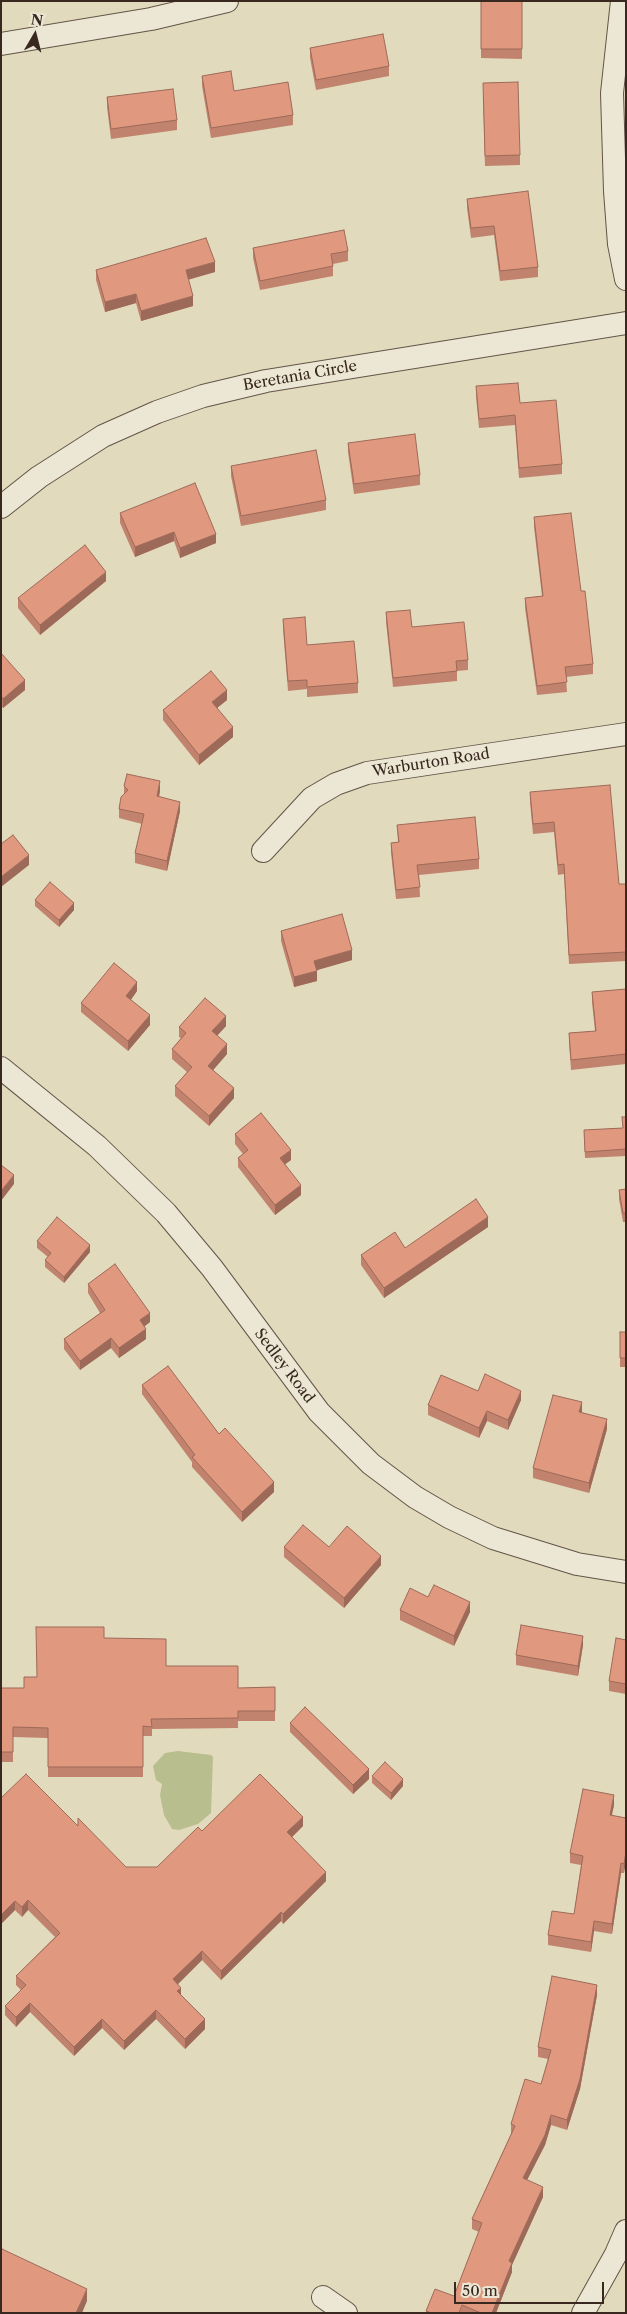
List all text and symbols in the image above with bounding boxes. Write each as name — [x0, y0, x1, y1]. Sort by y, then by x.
north arrow — [10, 10, 60, 60]
text: N — [30, 10, 44, 30]
street label: Beretania Circle — [242, 357, 358, 395]
street label: Warburton Road — [371, 745, 491, 781]
street label: Sedley Road — [250, 1325, 318, 1407]
scale bar — [457, 2272, 607, 2304]
text: 50 m — [462, 2281, 498, 2300]

